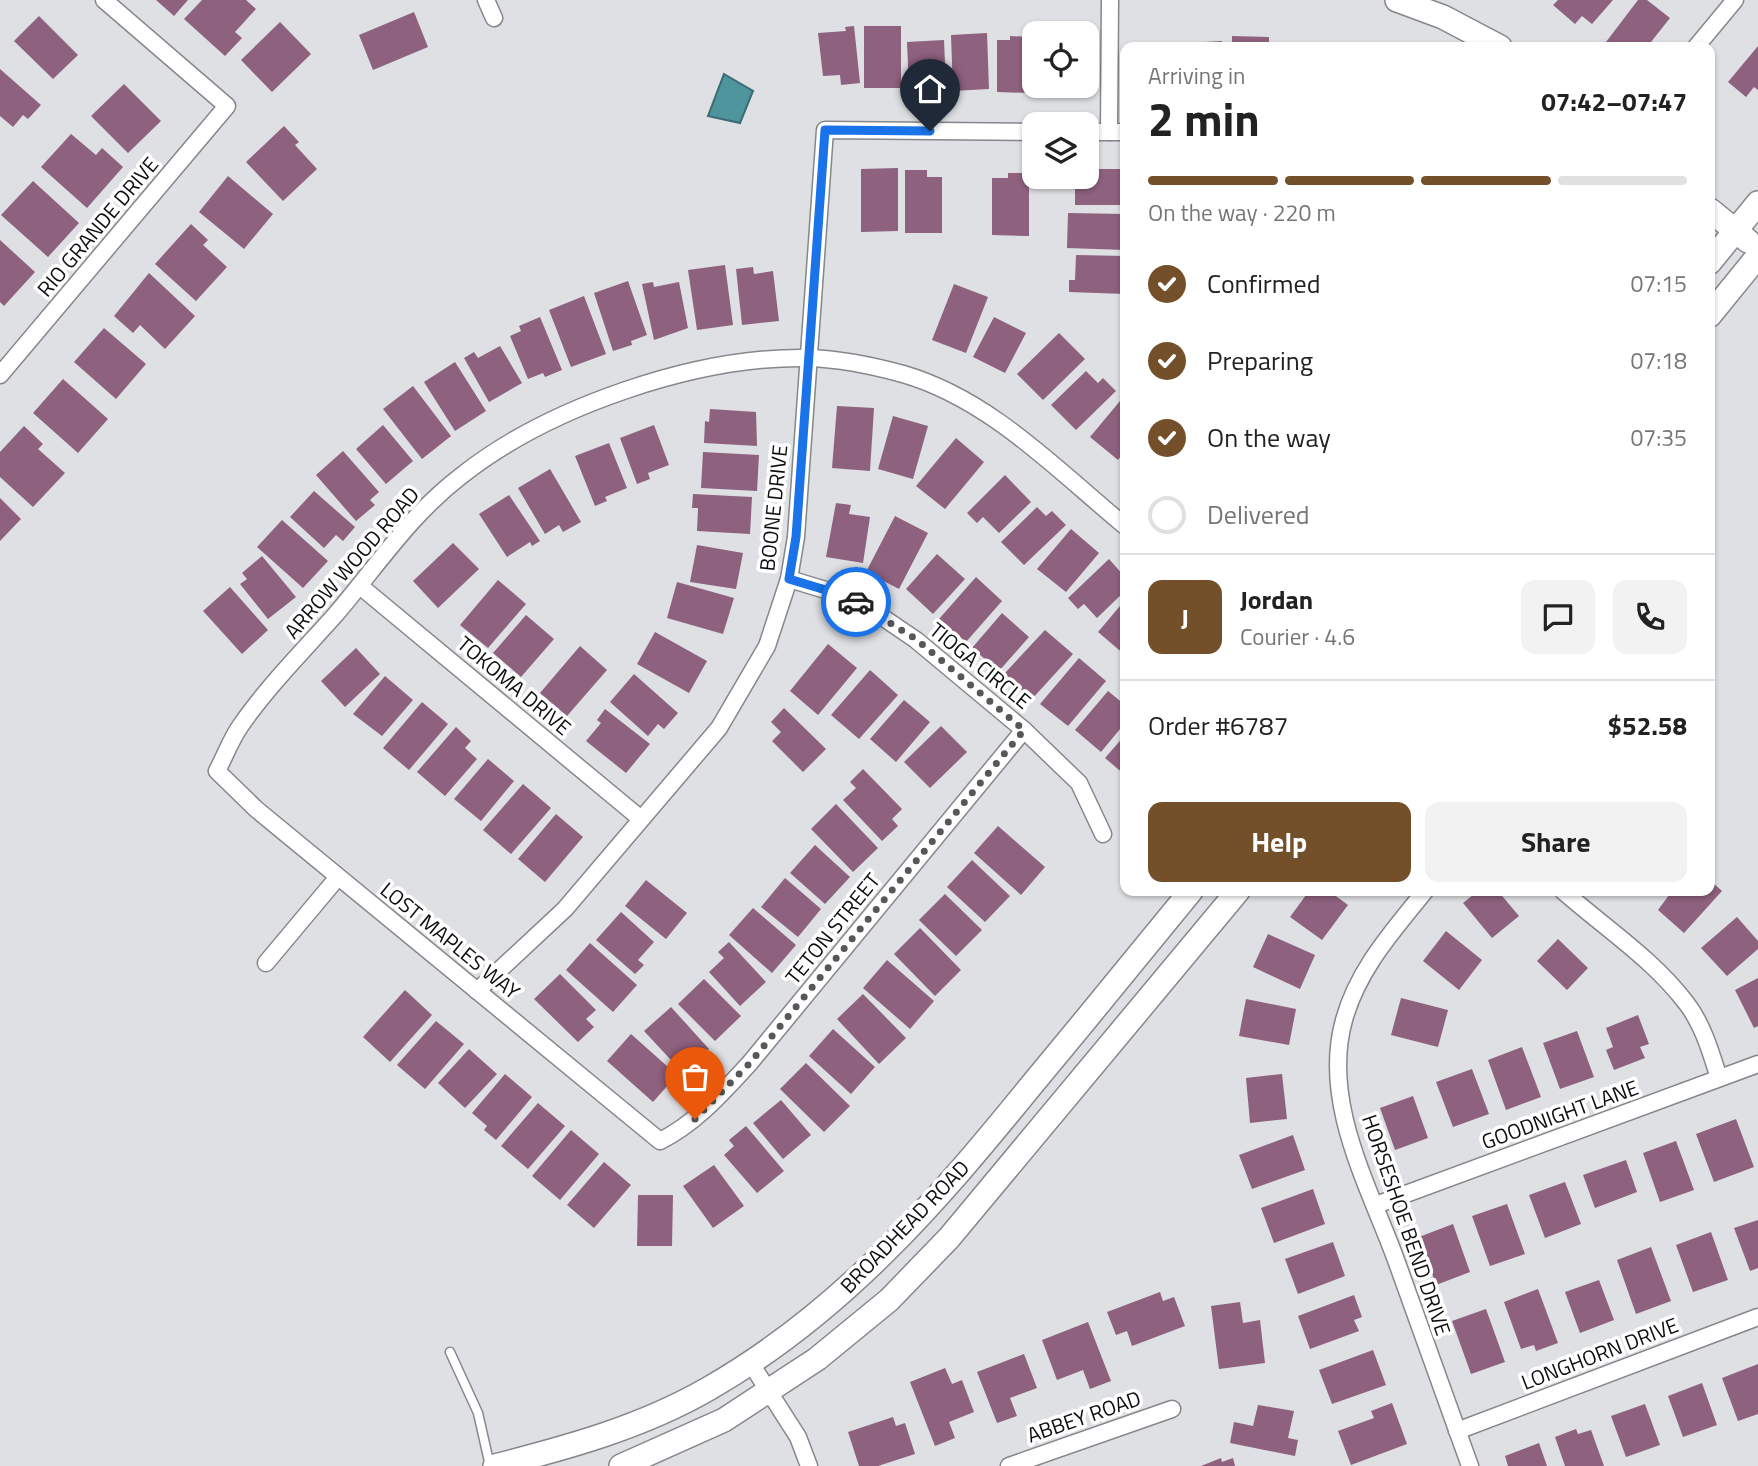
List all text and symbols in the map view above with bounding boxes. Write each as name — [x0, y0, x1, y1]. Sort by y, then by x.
map controls — [1022, 21, 1099, 189]
button: locate — [1022, 21, 1099, 98]
text: Arriving in — [1148, 58, 1245, 93]
pin — [900, 59, 960, 131]
icon: home — [911, 70, 949, 108]
text: 07:42–07:47 — [1541, 82, 1687, 121]
text: 2 min — [1148, 84, 1260, 154]
button: layers — [1022, 112, 1099, 189]
street label: RIO GRANDE DRIVE — [29, 149, 166, 303]
text: On the way · 220 m — [1148, 195, 1336, 230]
text: Confirmed — [1207, 264, 1321, 303]
icon: check — [1148, 265, 1186, 303]
text: 07:15 — [1630, 266, 1687, 301]
text: Preparing — [1207, 341, 1313, 380]
icon: check — [1148, 342, 1186, 380]
text: 07:18 — [1630, 343, 1687, 378]
text: On the way — [1207, 418, 1331, 457]
icon: check — [1148, 419, 1186, 457]
text: 07:35 — [1630, 420, 1687, 455]
street label: BOONE DRIVE — [750, 443, 796, 573]
street label: ARROW WOOD ROAD — [276, 479, 426, 645]
text: Delivered — [1207, 495, 1310, 534]
courier — [821, 567, 891, 637]
text: Jordan — [1240, 580, 1313, 619]
button: chat — [1521, 580, 1595, 654]
button: phone — [1613, 580, 1687, 654]
icon: car — [837, 583, 875, 621]
text: J — [1181, 598, 1189, 637]
street label: TIOGA CIRCLE — [923, 614, 1038, 716]
text: Courier · 4.6 — [1240, 619, 1355, 654]
street label: TOKOMA DRIVE — [451, 628, 579, 743]
text: Order #6787 — [1148, 706, 1288, 745]
text: $52.58 — [1608, 706, 1687, 745]
button: Help — [1148, 802, 1411, 882]
button: Share — [1425, 802, 1687, 882]
street label: TETON STREET — [777, 866, 887, 991]
street label: LOST MAPLES WAY — [374, 874, 528, 1007]
pin — [665, 1047, 725, 1119]
icon: bag — [676, 1058, 714, 1096]
street label: GOODNIGHT LANE — [1477, 1071, 1643, 1157]
street label: HORSESHOE BEND DRIVE — [1354, 1110, 1460, 1340]
street label: BROADHEAD ROAD — [832, 1152, 976, 1300]
street label: LONGHORN DRIVE — [1516, 1308, 1683, 1398]
street label: ABBEY ROAD — [1022, 1382, 1145, 1450]

